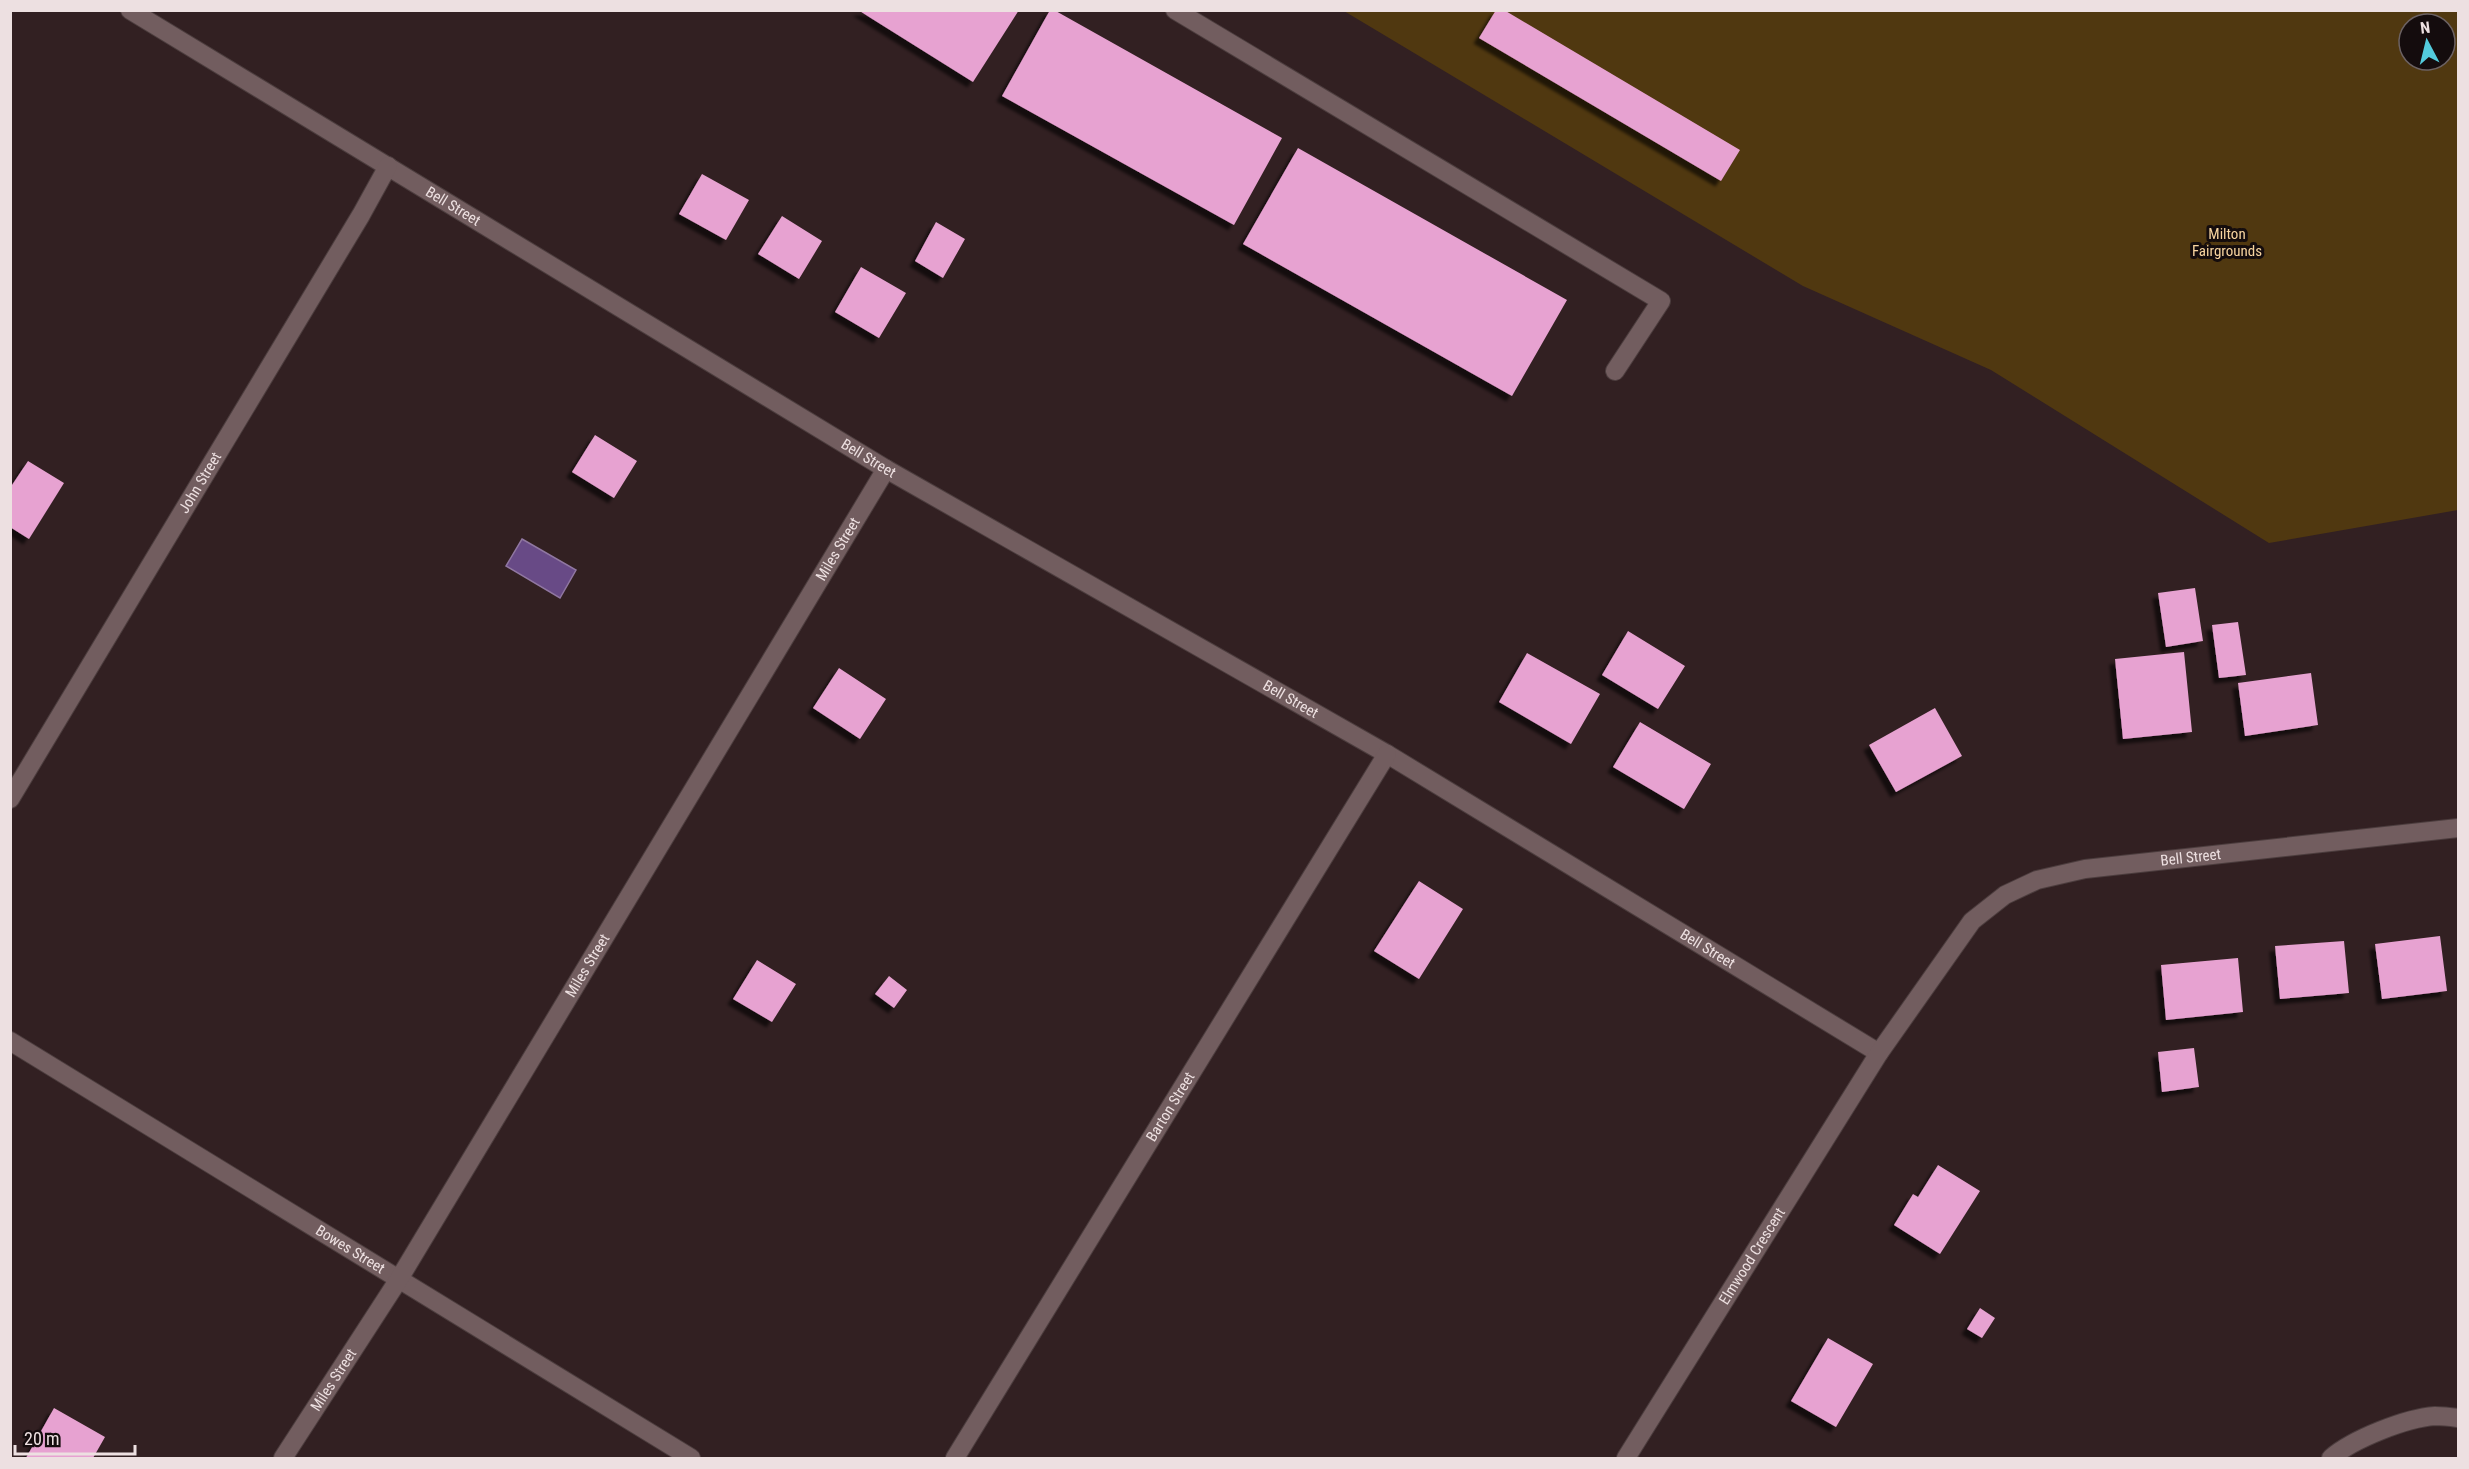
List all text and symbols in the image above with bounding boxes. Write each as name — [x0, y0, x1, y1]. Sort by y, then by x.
north arrow — [2397, 12, 2457, 72]
text: N — [2419, 18, 2431, 38]
street label: Bell Street — [422, 183, 484, 230]
park label: Milton Fairgrounds — [2192, 225, 2262, 260]
street label: Bell Street — [838, 435, 899, 482]
street label: John Street — [175, 449, 225, 516]
street label: Miles Street — [812, 514, 864, 584]
street label: Bell Street — [1260, 676, 1322, 722]
street label: Bell Street — [2160, 845, 2222, 870]
street label: Bell Street — [1677, 925, 1738, 972]
street label: Miles Street — [561, 931, 613, 1001]
street label: Barton Street — [1142, 1069, 1199, 1145]
street label: Elmwood Crescent — [1715, 1205, 1789, 1308]
street label: Bowes Street — [312, 1221, 388, 1277]
street label: Miles Street — [307, 1345, 360, 1415]
scale bar — [15, 1418, 135, 1456]
text: 20 m — [24, 1428, 59, 1449]

